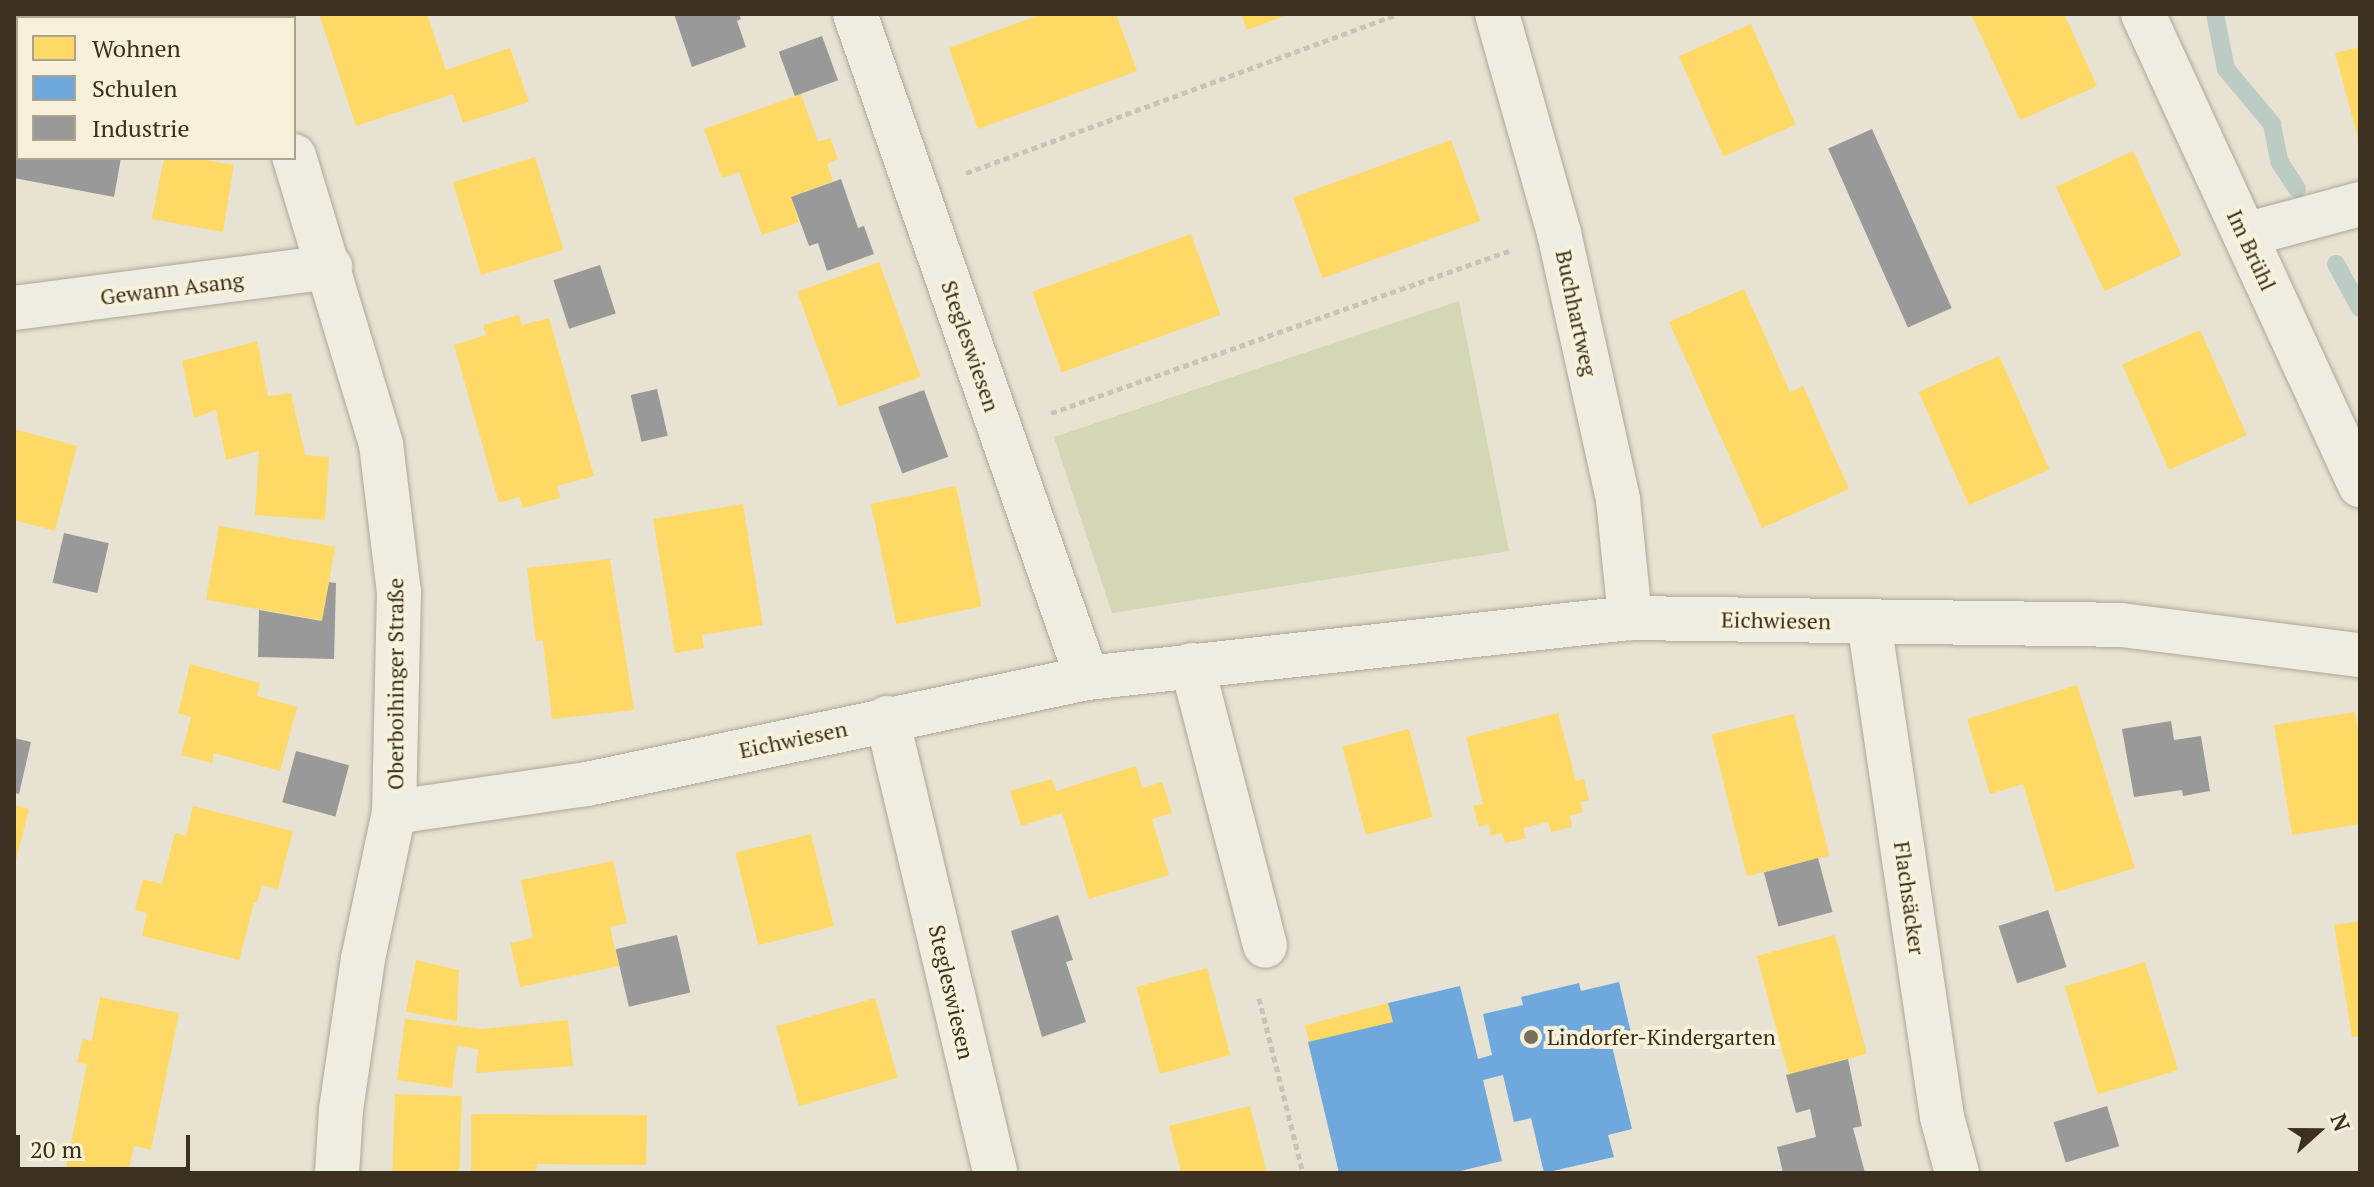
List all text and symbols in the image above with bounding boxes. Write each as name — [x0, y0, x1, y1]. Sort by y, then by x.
legend — [16, 16, 296, 160]
text: Wohnen — [92, 32, 181, 64]
text: Schulen — [92, 72, 177, 104]
text: Industrie — [92, 112, 190, 144]
street label: Im Brühl — [2222, 205, 2282, 295]
street label: Buchhartweg — [1551, 247, 1603, 379]
street label: Gewann Asang — [98, 266, 246, 310]
street label: Stegleswiesen — [936, 277, 1006, 415]
street label: Oberboihinger Straße — [382, 578, 408, 790]
street label: Eichwiesen — [1721, 606, 1831, 634]
street label: Eichwiesen — [736, 715, 850, 763]
street label: Flachsäcker — [1889, 840, 1931, 956]
street label: Stegleswiesen — [924, 922, 980, 1062]
place label: Lindorfer-Kindergarten — [1547, 1024, 1776, 1050]
marker: Lindorfer-Kindergarten — [1522, 1028, 1540, 1046]
north arrow — [2278, 1091, 2358, 1171]
text: N — [2324, 1109, 2357, 1135]
scale bar — [20, 1119, 194, 1169]
text: 20 m — [30, 1133, 82, 1165]

